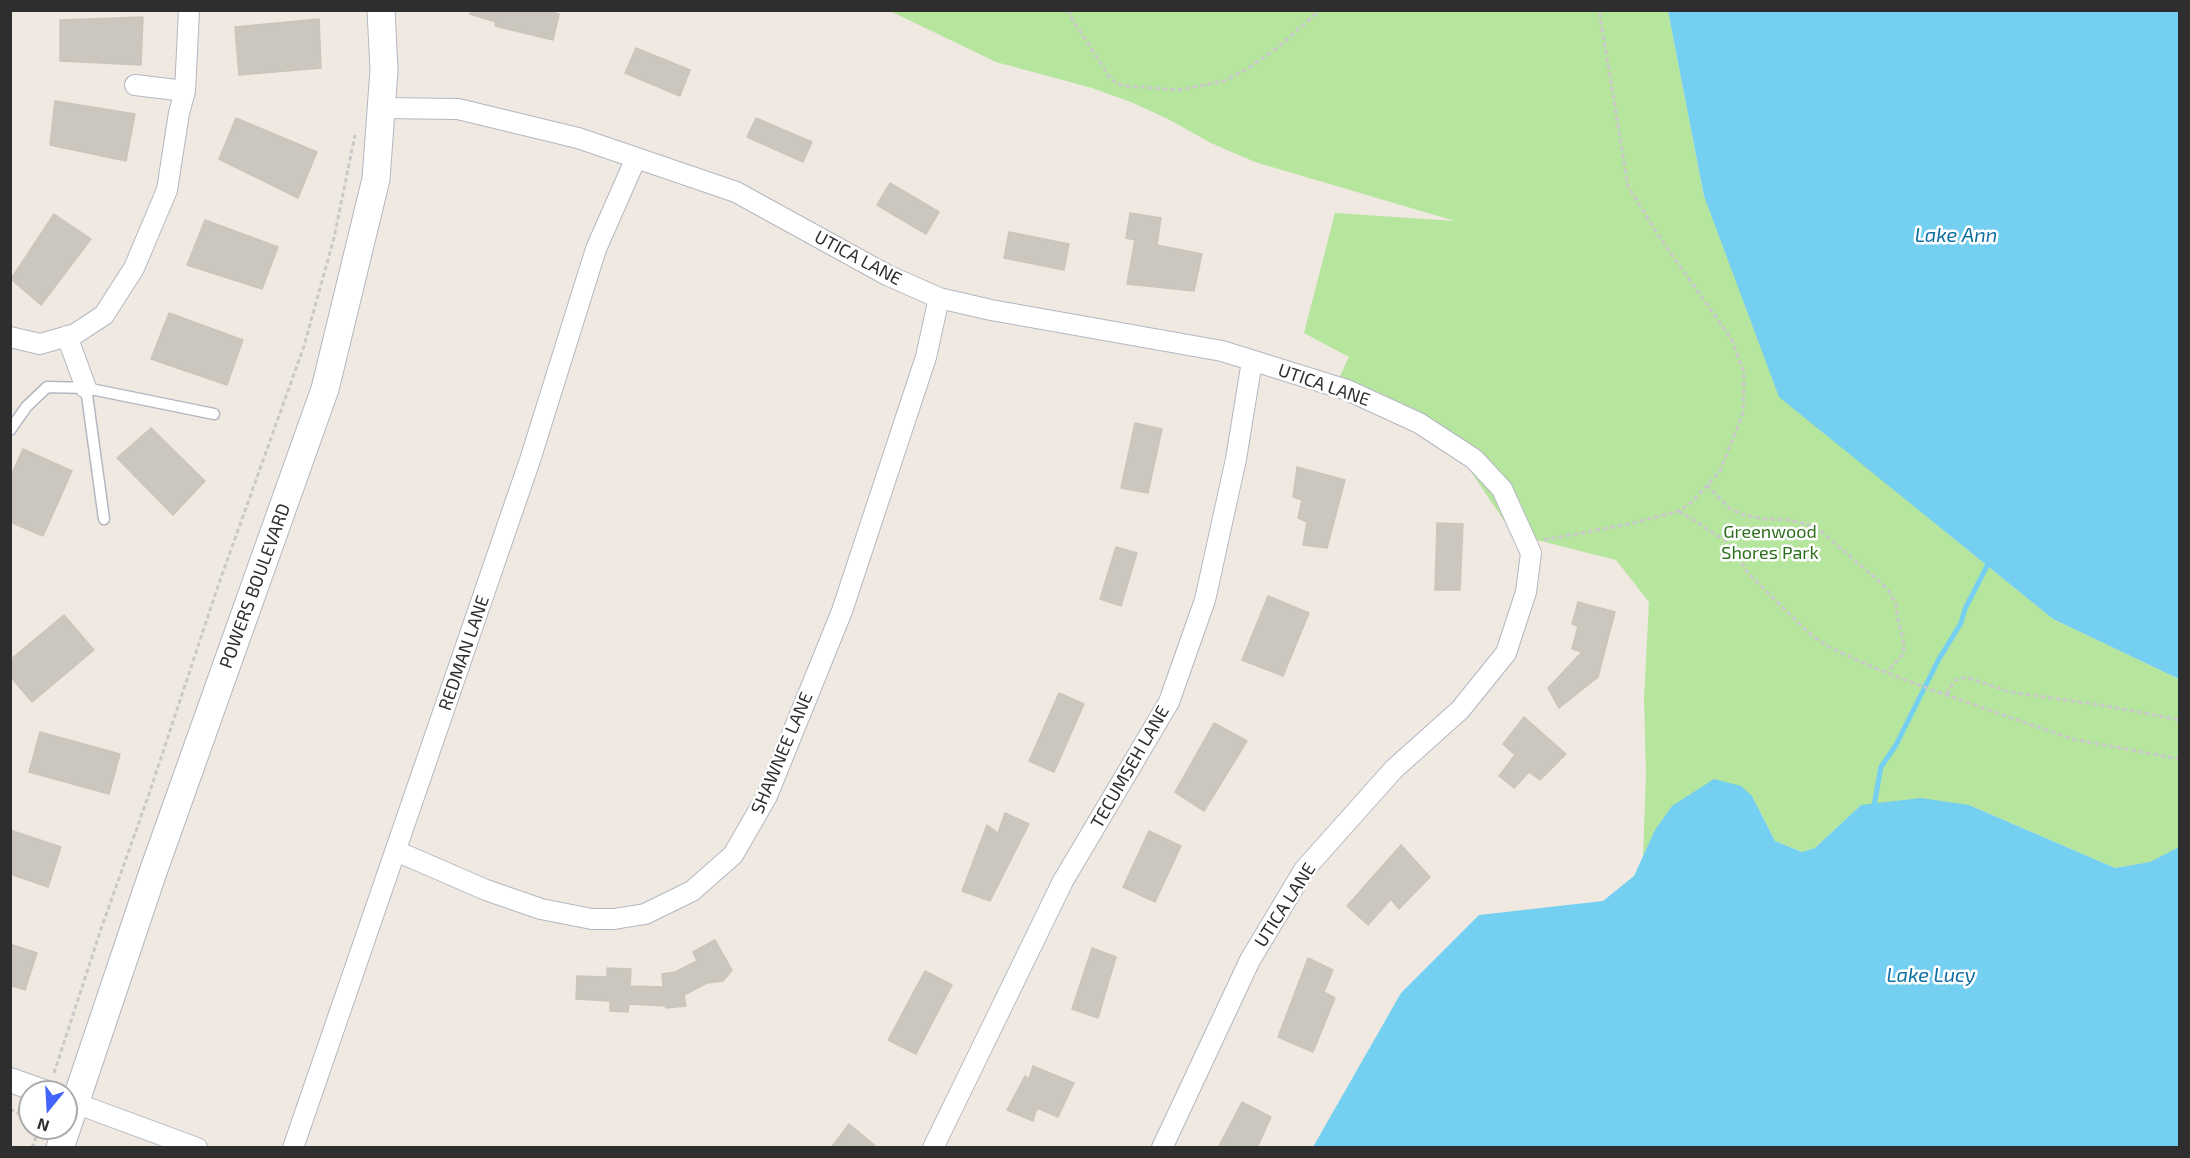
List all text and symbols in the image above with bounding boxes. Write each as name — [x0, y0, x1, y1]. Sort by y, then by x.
water label: Lake Ann — [1915, 223, 1997, 247]
street label: UTICA LANE — [811, 226, 905, 290]
street label: UTICA LANE — [1275, 359, 1373, 411]
street label: POWERS BOULEVARD — [215, 500, 295, 672]
park label: Greenwood Shores Park — [1721, 521, 1819, 564]
street label: REDMAN LANE — [434, 593, 494, 713]
street label: SHAWNEE LANE — [747, 689, 817, 817]
street label: TECUMSEH LANE — [1086, 702, 1174, 832]
street label: UTICA LANE — [1250, 859, 1320, 951]
water label: Lake Lucy — [1886, 963, 1976, 987]
north arrow — [18, 1080, 78, 1140]
text: N — [34, 1115, 51, 1137]

